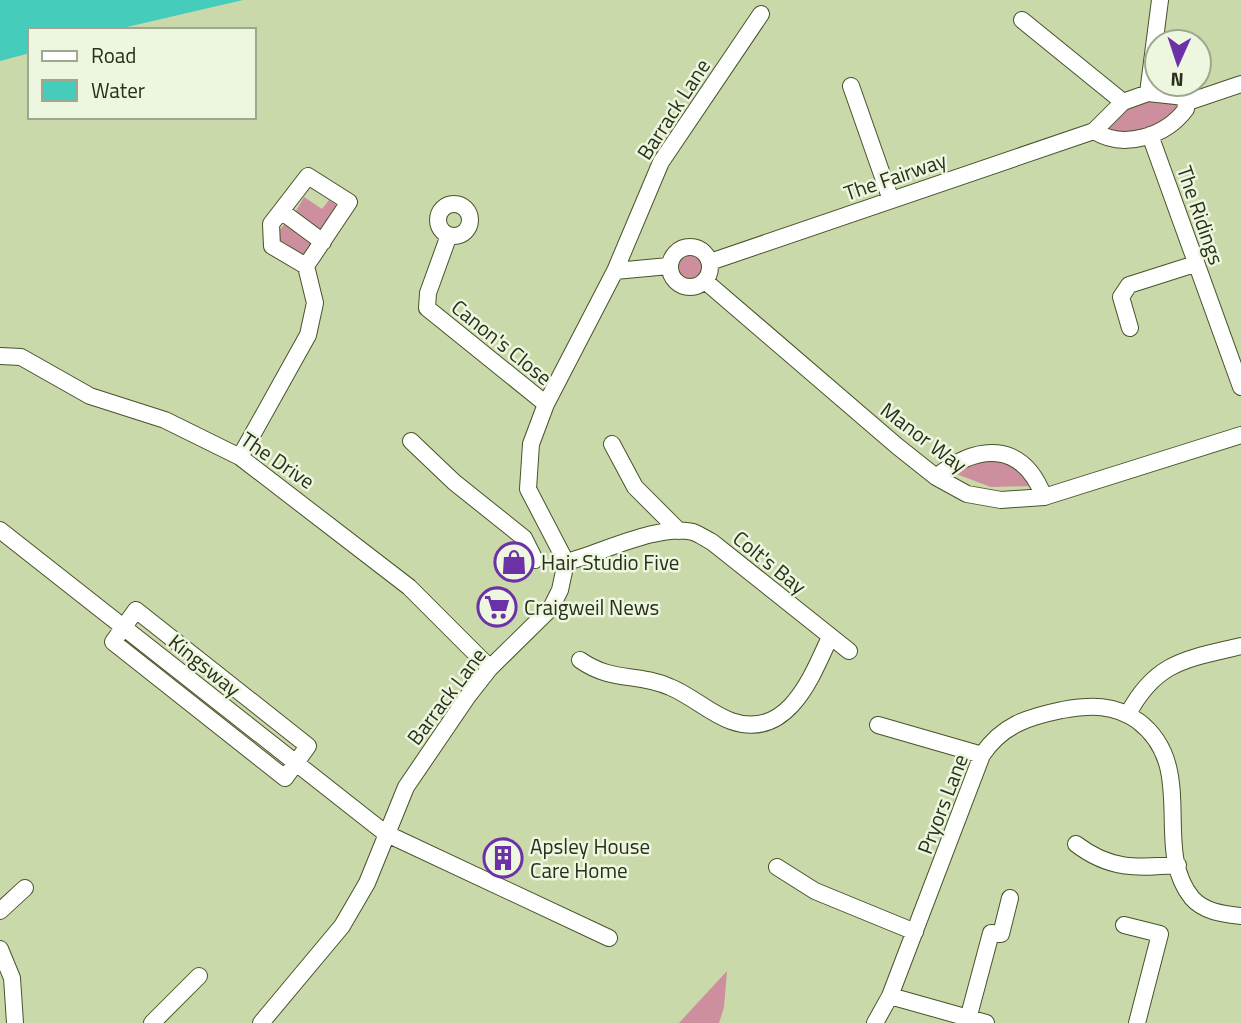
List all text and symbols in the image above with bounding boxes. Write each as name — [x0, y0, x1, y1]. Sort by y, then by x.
legend — [28, 28, 256, 119]
north arrow — [1143, 28, 1213, 98]
text: Road — [91, 39, 136, 71]
street label: Barrack Lane — [628, 52, 718, 166]
text: N — [1170, 66, 1184, 95]
text: Water — [91, 74, 145, 106]
street label: The Fairway — [839, 143, 951, 209]
street label: The Ridings — [1169, 161, 1233, 269]
street label: Canon's Close — [445, 291, 559, 393]
street label: Manor Way — [874, 394, 974, 480]
street label: The Drive — [234, 423, 322, 497]
street label: Colt's Bay — [726, 522, 814, 602]
shop icon: Hair Studio Five — [493, 541, 535, 583]
place label: Hair Studio Five — [541, 546, 679, 578]
supermarket icon: Craigweil News — [476, 586, 518, 628]
place label: Craigweil News — [524, 591, 659, 623]
street label: Kingsway — [162, 626, 248, 704]
street label: Barrack Lane — [399, 641, 493, 751]
street label: Pryors Lane — [908, 749, 976, 859]
place label: Apsley House Care Home — [530, 830, 650, 886]
building icon: Apsley House Care Home — [482, 837, 524, 879]

